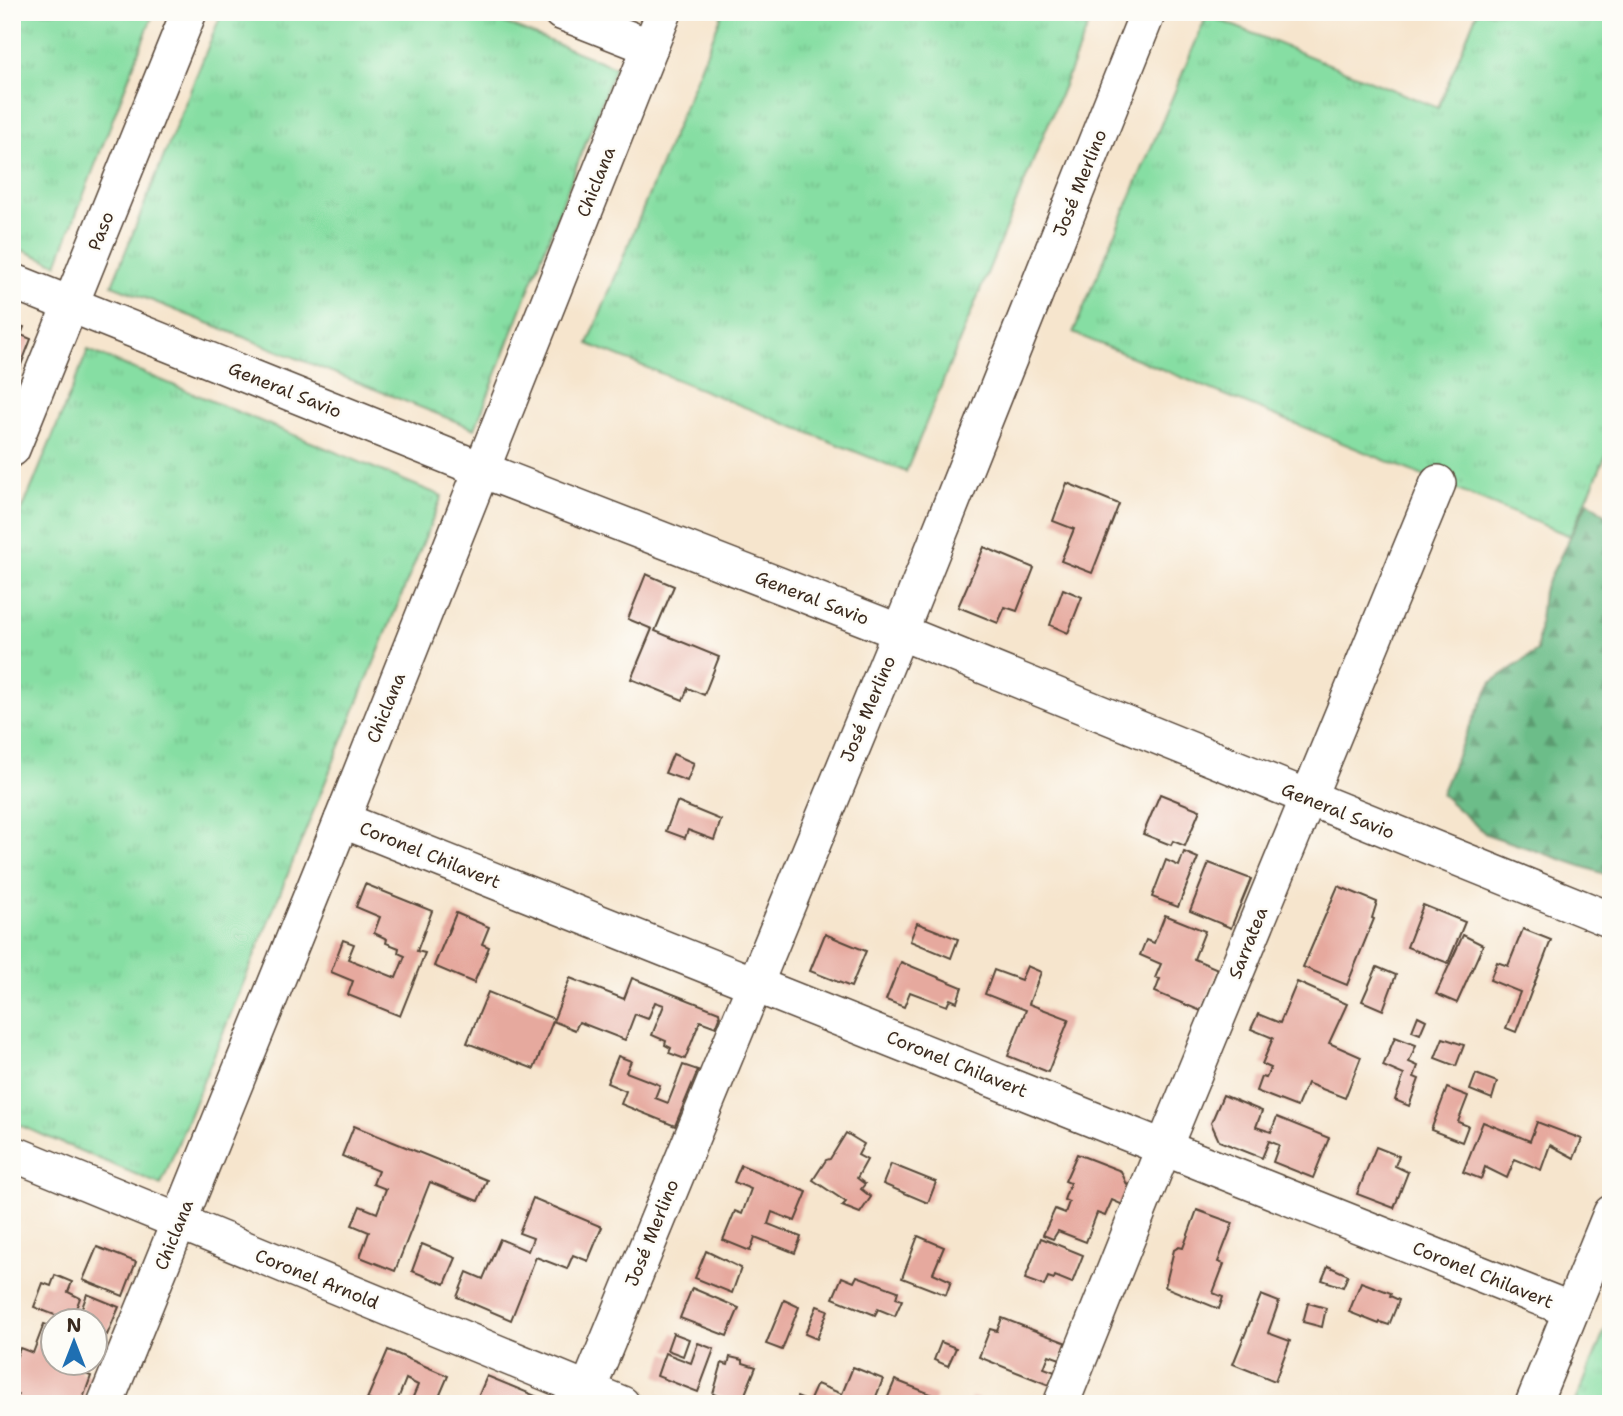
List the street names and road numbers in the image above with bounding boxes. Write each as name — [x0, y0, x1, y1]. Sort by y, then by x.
street label: José Merlino — [1048, 126, 1112, 240]
street label: Chiclana — [571, 143, 621, 221]
street label: Paso — [82, 208, 120, 254]
street label: General Savio — [225, 356, 345, 424]
street label: General Savio — [752, 565, 872, 631]
street label: José Merlino — [835, 652, 901, 766]
street label: Chiclana — [361, 669, 411, 747]
street label: General Savio — [1278, 777, 1398, 845]
street label: Coronel Chilavert — [356, 816, 504, 894]
street label: Sarratea — [1223, 903, 1273, 983]
street label: Coronel Chilavert — [883, 1025, 1031, 1103]
street label: José Merlino — [620, 1176, 684, 1290]
street label: Chiclana — [149, 1196, 199, 1274]
street label: Coronel Chilavert — [1409, 1236, 1557, 1314]
street label: Coronel Arnold — [252, 1243, 382, 1315]

